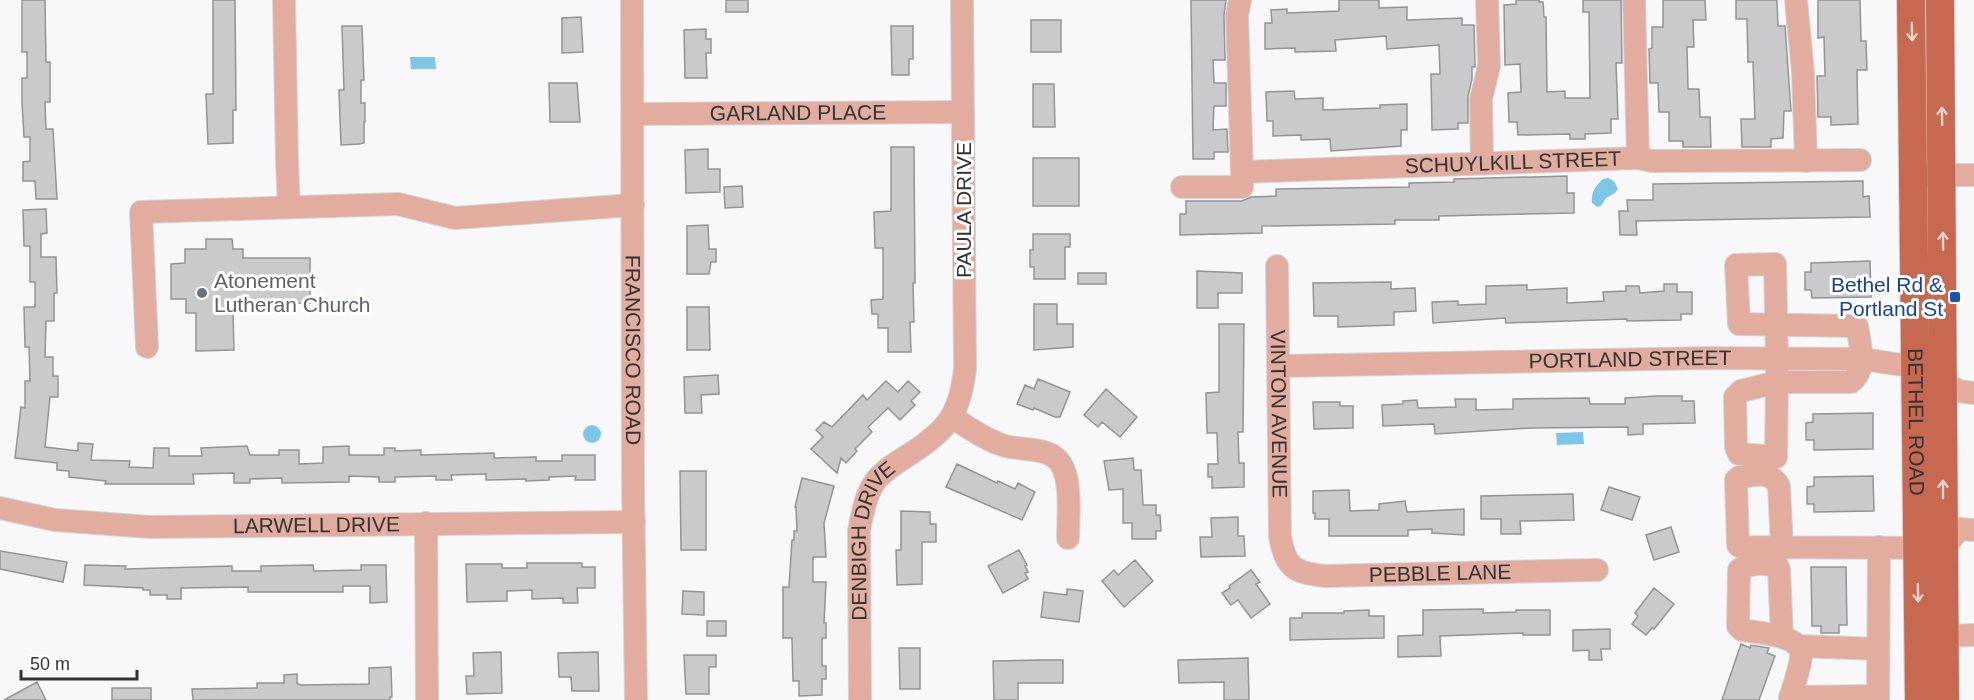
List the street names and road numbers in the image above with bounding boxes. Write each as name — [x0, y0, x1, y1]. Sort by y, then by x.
street label: GARLAND PLACE — [710, 100, 886, 125]
street label: PAULA DRIVE — [952, 142, 975, 278]
street label: SCHUYLKILL STREET — [1404, 147, 1622, 177]
street label: FRANCISCO ROAD — [622, 255, 645, 445]
street label: VINTON AVENUE — [1267, 330, 1292, 498]
street label: PORTLAND STREET — [1528, 346, 1732, 372]
street label: BETHEL ROAD — [1904, 348, 1929, 496]
street label: DENBIGH DRIVE — [847, 456, 899, 621]
street label: LARWELL DRIVE — [233, 512, 400, 537]
street label: PEBBLE LANE — [1369, 560, 1512, 586]

